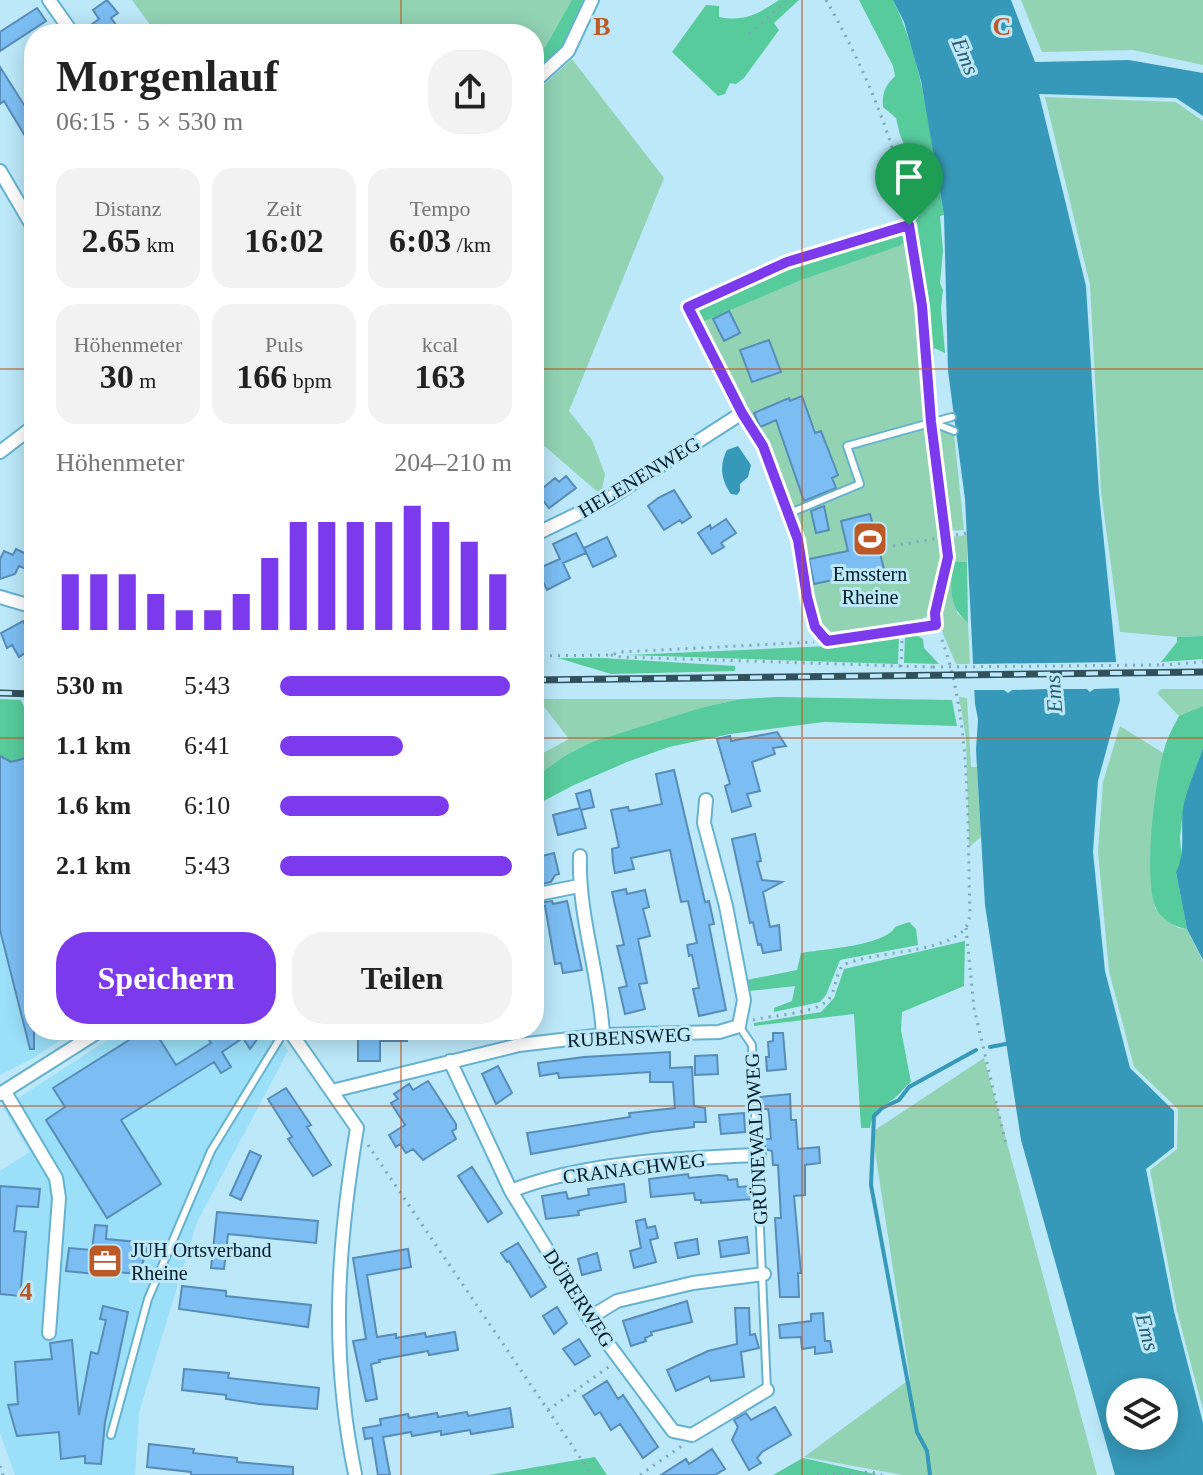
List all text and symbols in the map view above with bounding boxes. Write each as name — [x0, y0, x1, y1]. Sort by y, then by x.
text: B — [593, 12, 611, 41]
text: C — [993, 12, 1011, 41]
water label: Ems — [946, 33, 984, 79]
button: share — [428, 50, 512, 134]
text: Morgenlauf — [56, 52, 278, 101]
text: 06:15 · 5 × 530 m — [56, 107, 243, 136]
pin — [875, 143, 943, 225]
icon: arrive — [887, 155, 931, 199]
text: Distanz — [94, 196, 162, 221]
text: Zeit — [266, 196, 302, 221]
text: Tempo — [410, 196, 470, 221]
text: 2.65 — [81, 222, 141, 259]
text: 16:02 — [244, 222, 324, 259]
text: 6:03 — [389, 222, 451, 259]
text: km — [141, 232, 175, 257]
text: /km — [451, 232, 491, 257]
text: Höhenmeter — [74, 332, 182, 357]
text: Puls — [265, 332, 303, 357]
text: kcal — [422, 332, 458, 357]
text: 30 — [100, 358, 134, 395]
text: 166 — [236, 358, 287, 395]
text: 163 — [415, 358, 466, 395]
text: m — [134, 368, 156, 393]
text: bpm — [287, 368, 332, 393]
street label: HELENENWEG — [574, 432, 704, 522]
text: Höhenmeter — [56, 448, 185, 477]
text: 204–210 m — [394, 448, 512, 477]
sports icon: Emsstern Rheine — [851, 520, 889, 558]
place label: Emsstern Rheine — [833, 563, 907, 608]
text: 530 m — [56, 671, 123, 700]
text: 5:43 — [184, 671, 230, 700]
water label: Ems — [1040, 674, 1067, 715]
text: 1.1 km — [56, 731, 131, 760]
text: 6:41 — [184, 731, 230, 760]
text: 1.6 km — [56, 791, 131, 820]
text: 6:10 — [184, 791, 230, 820]
text: 2.1 km — [56, 851, 131, 880]
text: 5:43 — [184, 851, 230, 880]
button: Speichern — [56, 932, 276, 1024]
button: Teilen — [292, 932, 512, 1024]
street label: RUBENSWEG — [566, 1023, 692, 1051]
street label: GRÜNEWALDWEG — [741, 1052, 771, 1226]
street label: CRANACHWEG — [562, 1148, 706, 1188]
place label: JUH Ortsverband Rheine — [131, 1239, 272, 1284]
office icon: JUH Ortsverband Rheine — [86, 1242, 124, 1280]
street label: DÜRERWEG — [539, 1245, 619, 1351]
text: 4 — [20, 1277, 33, 1306]
water label: Ems — [1130, 1310, 1164, 1354]
map controls — [1106, 1378, 1178, 1450]
button: layers — [1106, 1378, 1178, 1450]

